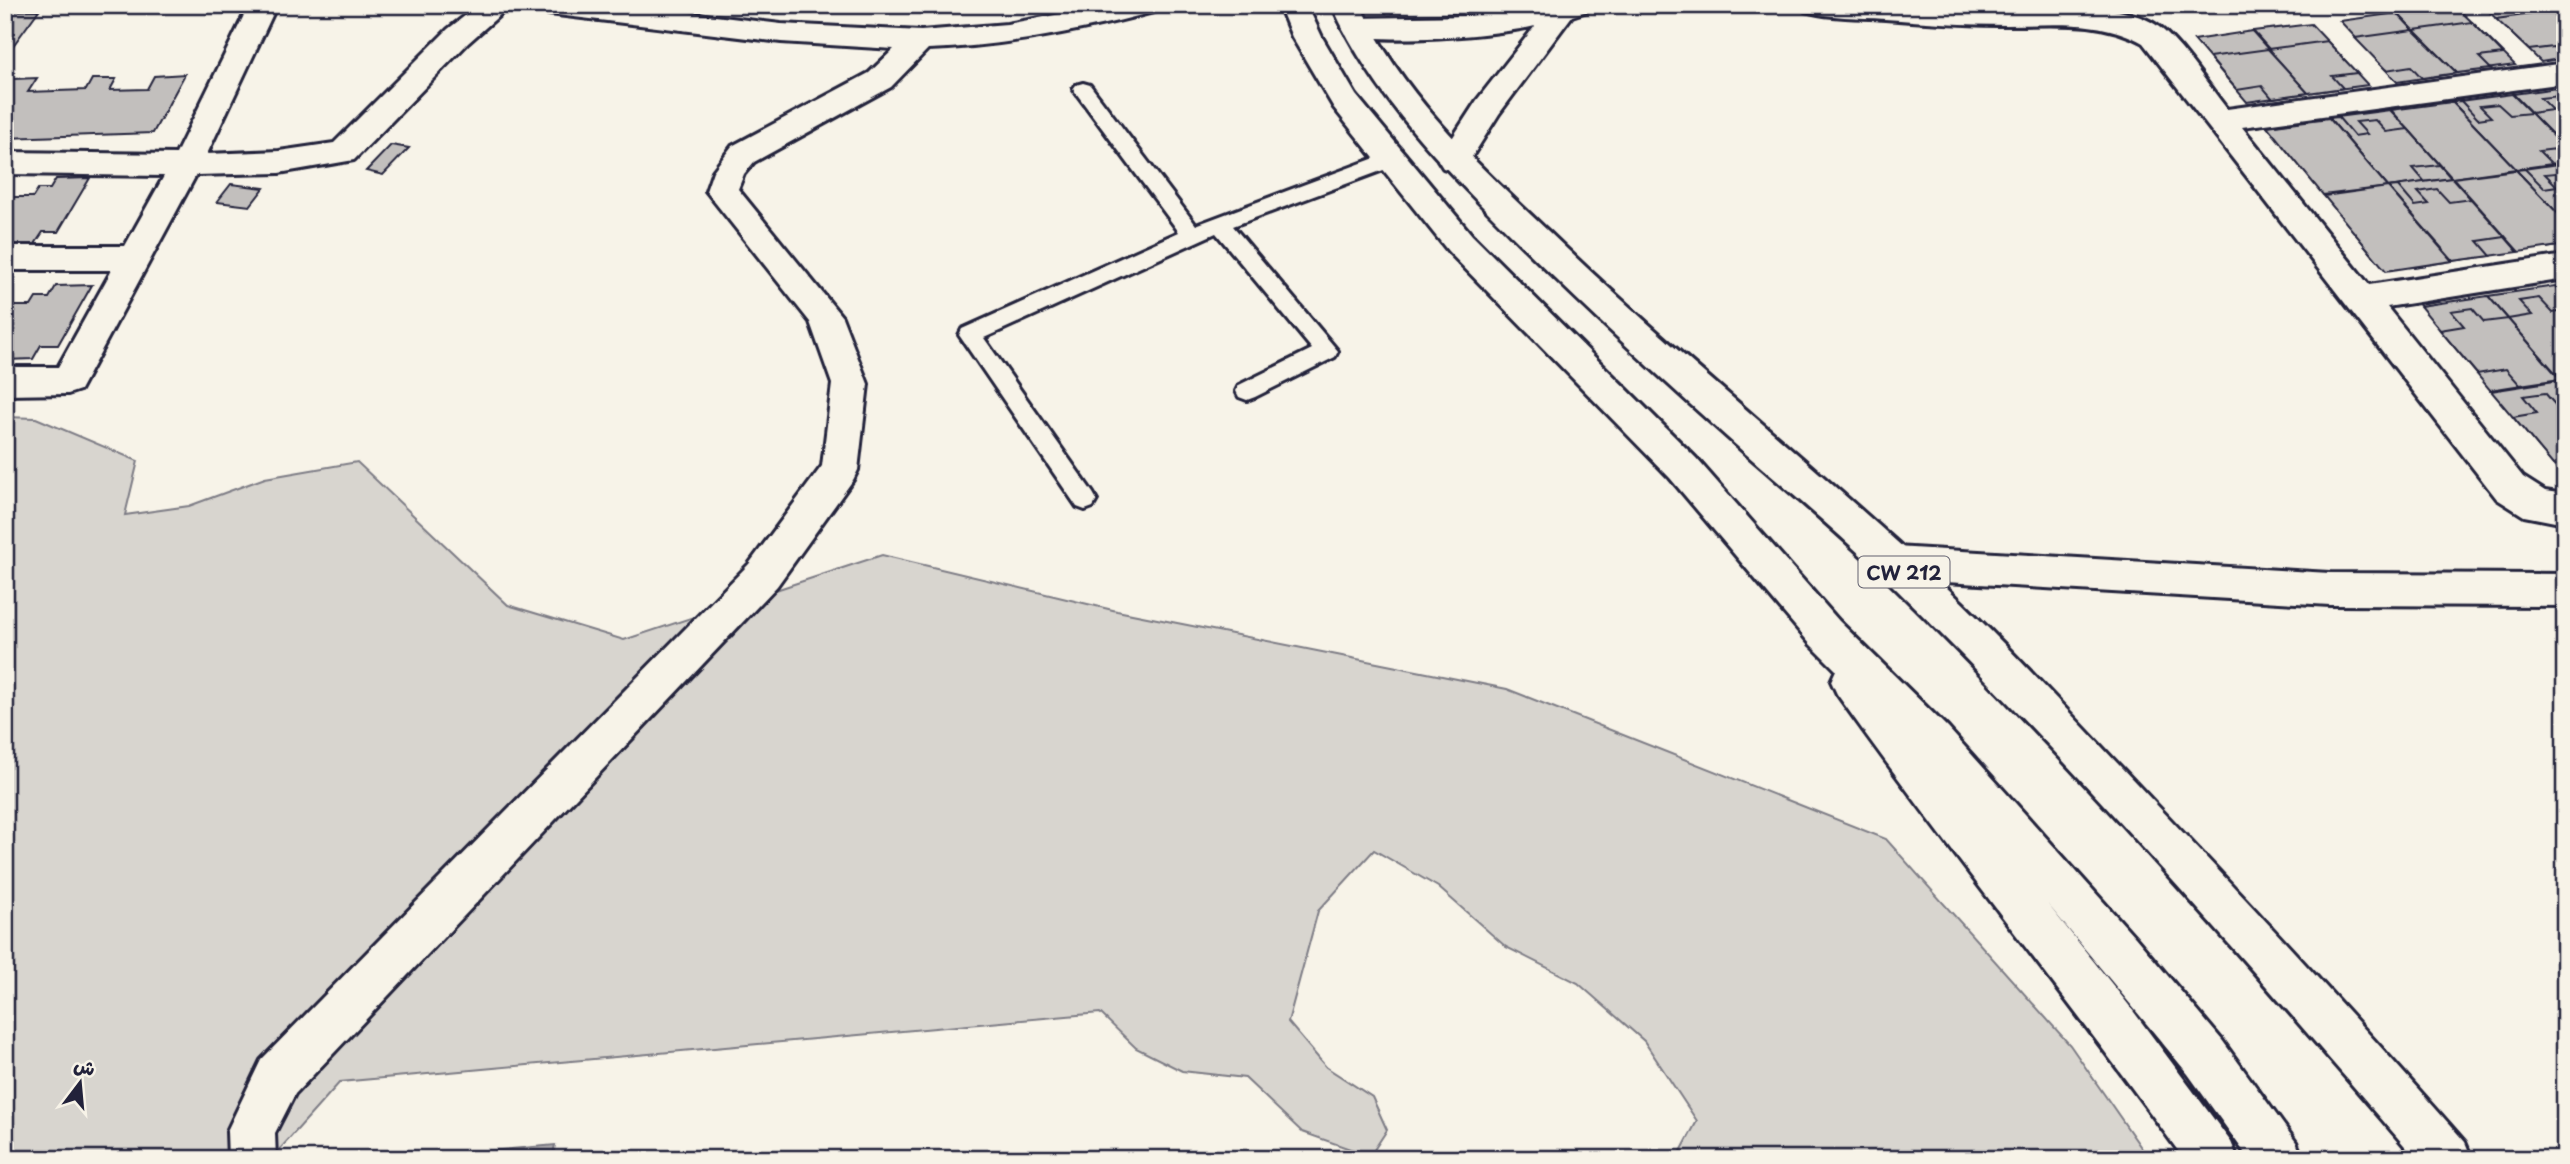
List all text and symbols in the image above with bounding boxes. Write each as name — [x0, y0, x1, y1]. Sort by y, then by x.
road number: CW 212 — [1858, 556, 1950, 587]
north arrow — [46, 1048, 116, 1118]
text: ش — [71, 1049, 99, 1082]

